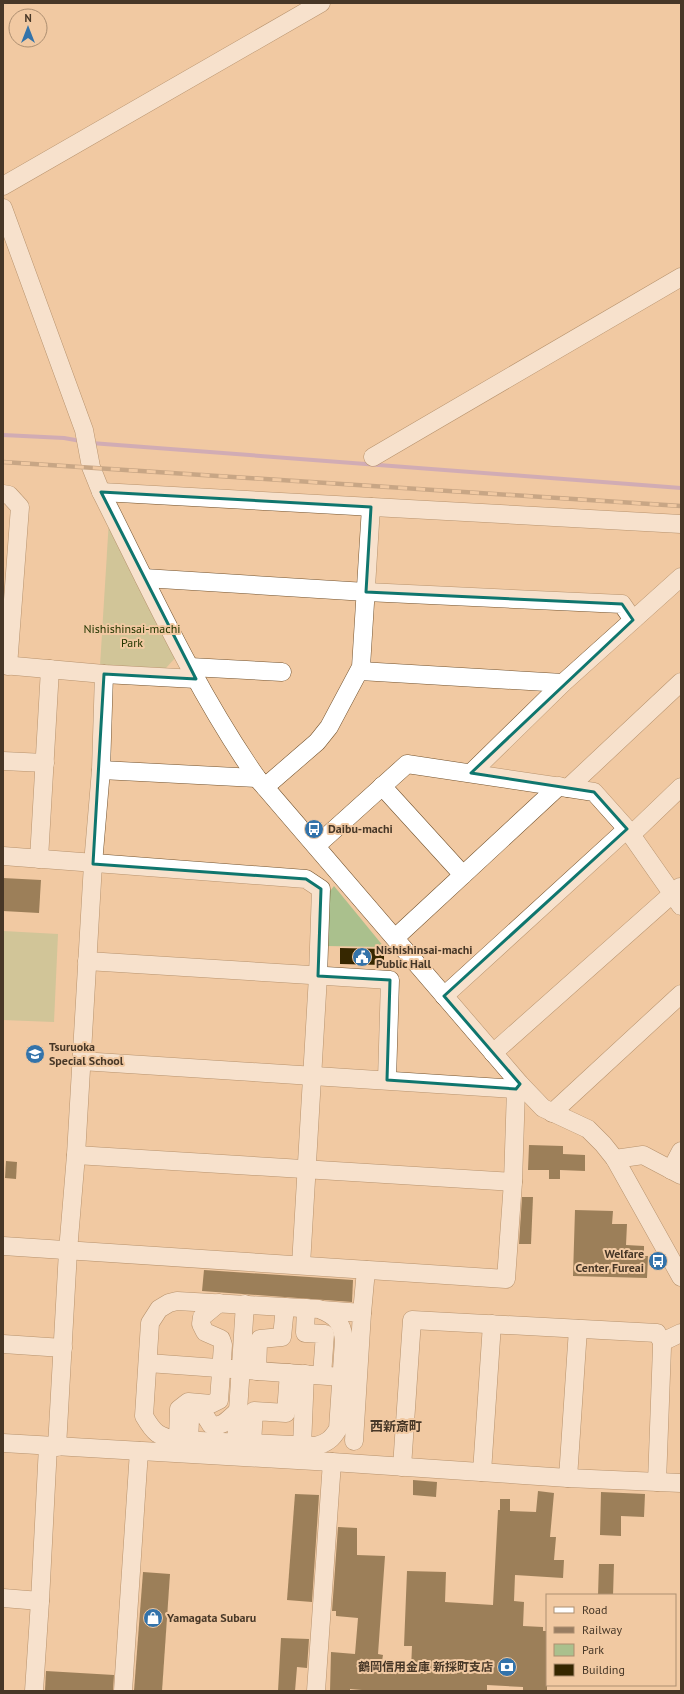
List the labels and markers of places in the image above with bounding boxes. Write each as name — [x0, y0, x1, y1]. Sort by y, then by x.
bus stop icon: Daibu-machi — [303, 818, 325, 840]
place label: Daibu-machi — [328, 821, 393, 836]
place label: Nishishinsai-machi Public Hall — [376, 942, 472, 971]
public building icon: Nishishinsai-machi Public Hall — [351, 946, 373, 968]
place label: Tsuruoka Special School — [49, 1039, 124, 1068]
school or university icon: Tsuruoka Special School — [24, 1043, 46, 1065]
place label: Welfare Center Fureai — [576, 1246, 644, 1275]
bus stop icon: Welfare Center Fureai — [647, 1250, 669, 1272]
shop icon: Yamagata Subaru — [142, 1607, 164, 1629]
place label: Yamagata Subaru — [166, 1610, 256, 1625]
bank icon: 鶴岡信用金庫 新採町支店 — [496, 1656, 518, 1678]
place label: 鶴岡信用金庫 新採町支店 — [358, 1659, 493, 1674]

